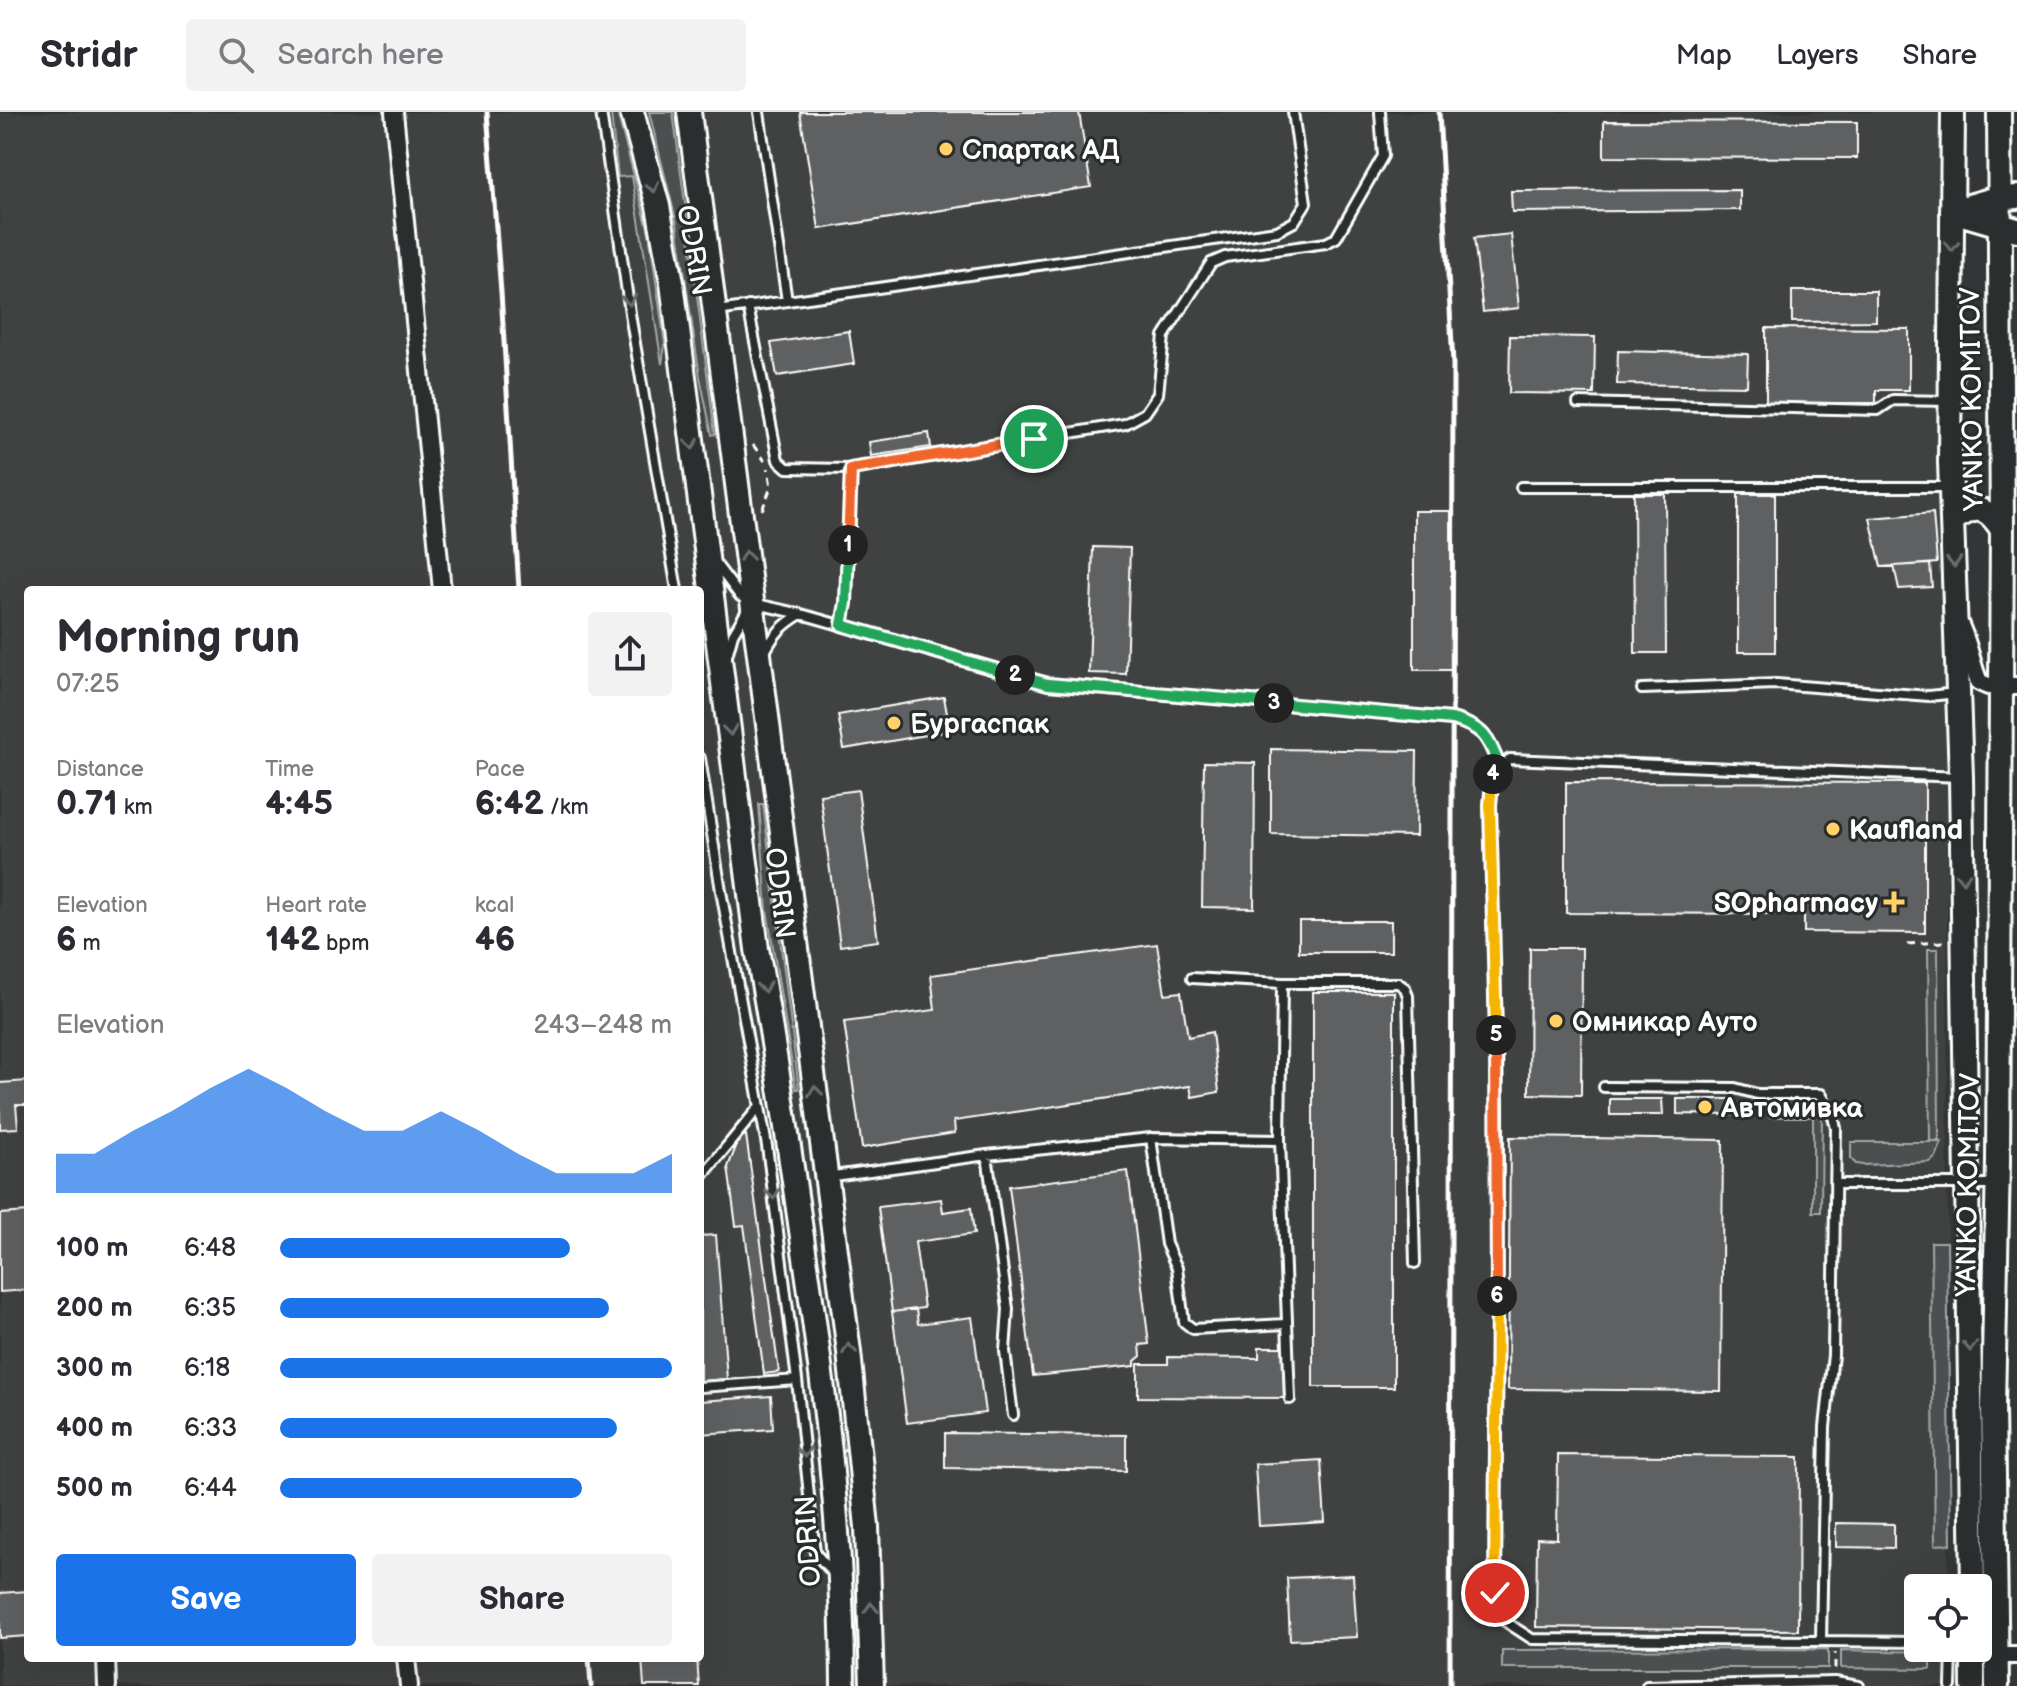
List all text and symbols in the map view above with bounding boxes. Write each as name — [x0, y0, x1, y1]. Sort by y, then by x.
search box — [186, 19, 746, 91]
text: Stridr — [40, 33, 138, 78]
icon: search — [214, 33, 258, 77]
text: Search here — [278, 37, 444, 73]
text: Map — [1676, 39, 1732, 72]
text: Layers — [1776, 39, 1859, 72]
text: Share — [1903, 39, 1977, 72]
place label: Спартак АД — [962, 134, 1120, 167]
marker: Спартак АД — [937, 140, 955, 158]
one-way arrow — [643, 180, 660, 194]
street label: ODRIN — [669, 202, 718, 298]
one-way arrow — [1943, 240, 1961, 253]
street label: YANKO KOMITOV — [1954, 287, 1991, 512]
one-way arrow — [620, 293, 637, 307]
pin — [1000, 405, 1068, 473]
icon: arrive — [1012, 417, 1056, 461]
one-way arrow — [683, 437, 700, 451]
pin: 1 — [828, 525, 868, 565]
text: 1 — [843, 531, 853, 558]
one-way arrow — [737, 549, 754, 562]
one-way arrow — [1946, 556, 1963, 569]
text: Morning run — [56, 612, 300, 665]
button: share — [588, 612, 672, 696]
pin: 2 — [995, 655, 1035, 695]
text: 2 — [1008, 661, 1022, 688]
text: 07:25 — [56, 669, 120, 700]
pin: 3 — [1254, 683, 1294, 723]
text: 3 — [1268, 689, 1280, 716]
place label: Бургаспак — [910, 708, 1050, 741]
marker: Бургаспак — [885, 714, 903, 732]
one-way arrow — [721, 724, 738, 737]
pin: 4 — [1473, 754, 1513, 794]
text: Distance — [56, 756, 144, 783]
text: Time — [265, 756, 314, 783]
text: Pace — [475, 756, 525, 783]
text: 4 — [1487, 760, 1499, 787]
text: 0.71 — [56, 783, 118, 824]
text: 4:45 — [265, 783, 333, 824]
text: 6:42 — [475, 783, 544, 824]
text: km — [118, 794, 153, 821]
text: /km — [544, 794, 589, 821]
place label: Kaufland — [1849, 814, 1963, 847]
marker: Kaufland — [1824, 820, 1842, 838]
street label: ODRIN — [758, 846, 801, 941]
one-way arrow — [1954, 872, 1972, 885]
place label: SOpharmacy — [1714, 887, 1878, 920]
text: Elevation — [56, 892, 148, 919]
text: Heart rate — [265, 892, 367, 919]
text: kcal — [475, 892, 514, 919]
marker: SOpharmacy — [1885, 893, 1903, 911]
text: 6 — [56, 919, 77, 960]
text: 142 — [265, 919, 320, 960]
text: 46 — [475, 919, 515, 960]
text: m — [77, 930, 101, 957]
text: bpm — [320, 930, 369, 957]
one-way arrow — [755, 980, 772, 994]
place label: Омникар Ауто — [1572, 1006, 1758, 1039]
text: Elevation — [56, 1010, 164, 1041]
text: 243–248 m — [534, 1010, 672, 1041]
marker: Омникар Ауто — [1547, 1012, 1565, 1030]
pin: 5 — [1476, 1015, 1516, 1055]
text: 5 — [1490, 1021, 1502, 1048]
street label: YANKO KOMITOV — [1950, 1073, 1987, 1298]
one-way arrow — [807, 1084, 824, 1098]
place label: Автомивка — [1720, 1092, 1864, 1125]
marker: Автомивка — [1696, 1098, 1714, 1116]
one-way arrow — [764, 1187, 781, 1201]
text: 100 m — [56, 1233, 129, 1264]
text: 6:48 — [184, 1233, 236, 1264]
pin: 6 — [1477, 1276, 1517, 1316]
text: 6 — [1490, 1282, 1504, 1309]
text: 200 m — [56, 1293, 133, 1324]
text: 6:35 — [184, 1293, 236, 1324]
one-way arrow — [1961, 1340, 1978, 1353]
one-way arrow — [841, 1342, 858, 1356]
text: 300 m — [56, 1353, 133, 1384]
text: 6:18 — [184, 1353, 230, 1384]
text: 400 m — [56, 1413, 133, 1444]
text: 6:33 — [184, 1413, 237, 1444]
one-way arrow — [796, 1446, 813, 1459]
text: 500 m — [56, 1473, 133, 1504]
text: 6:44 — [184, 1473, 237, 1504]
street label: ODRIN — [789, 1494, 828, 1588]
button: Save — [56, 1554, 356, 1646]
button: Share — [372, 1554, 672, 1646]
pin — [1461, 1559, 1529, 1627]
icon: check — [1473, 1571, 1517, 1615]
map controls — [1904, 1574, 1992, 1662]
button: locate — [1904, 1574, 1992, 1662]
one-way arrow — [862, 1601, 879, 1614]

